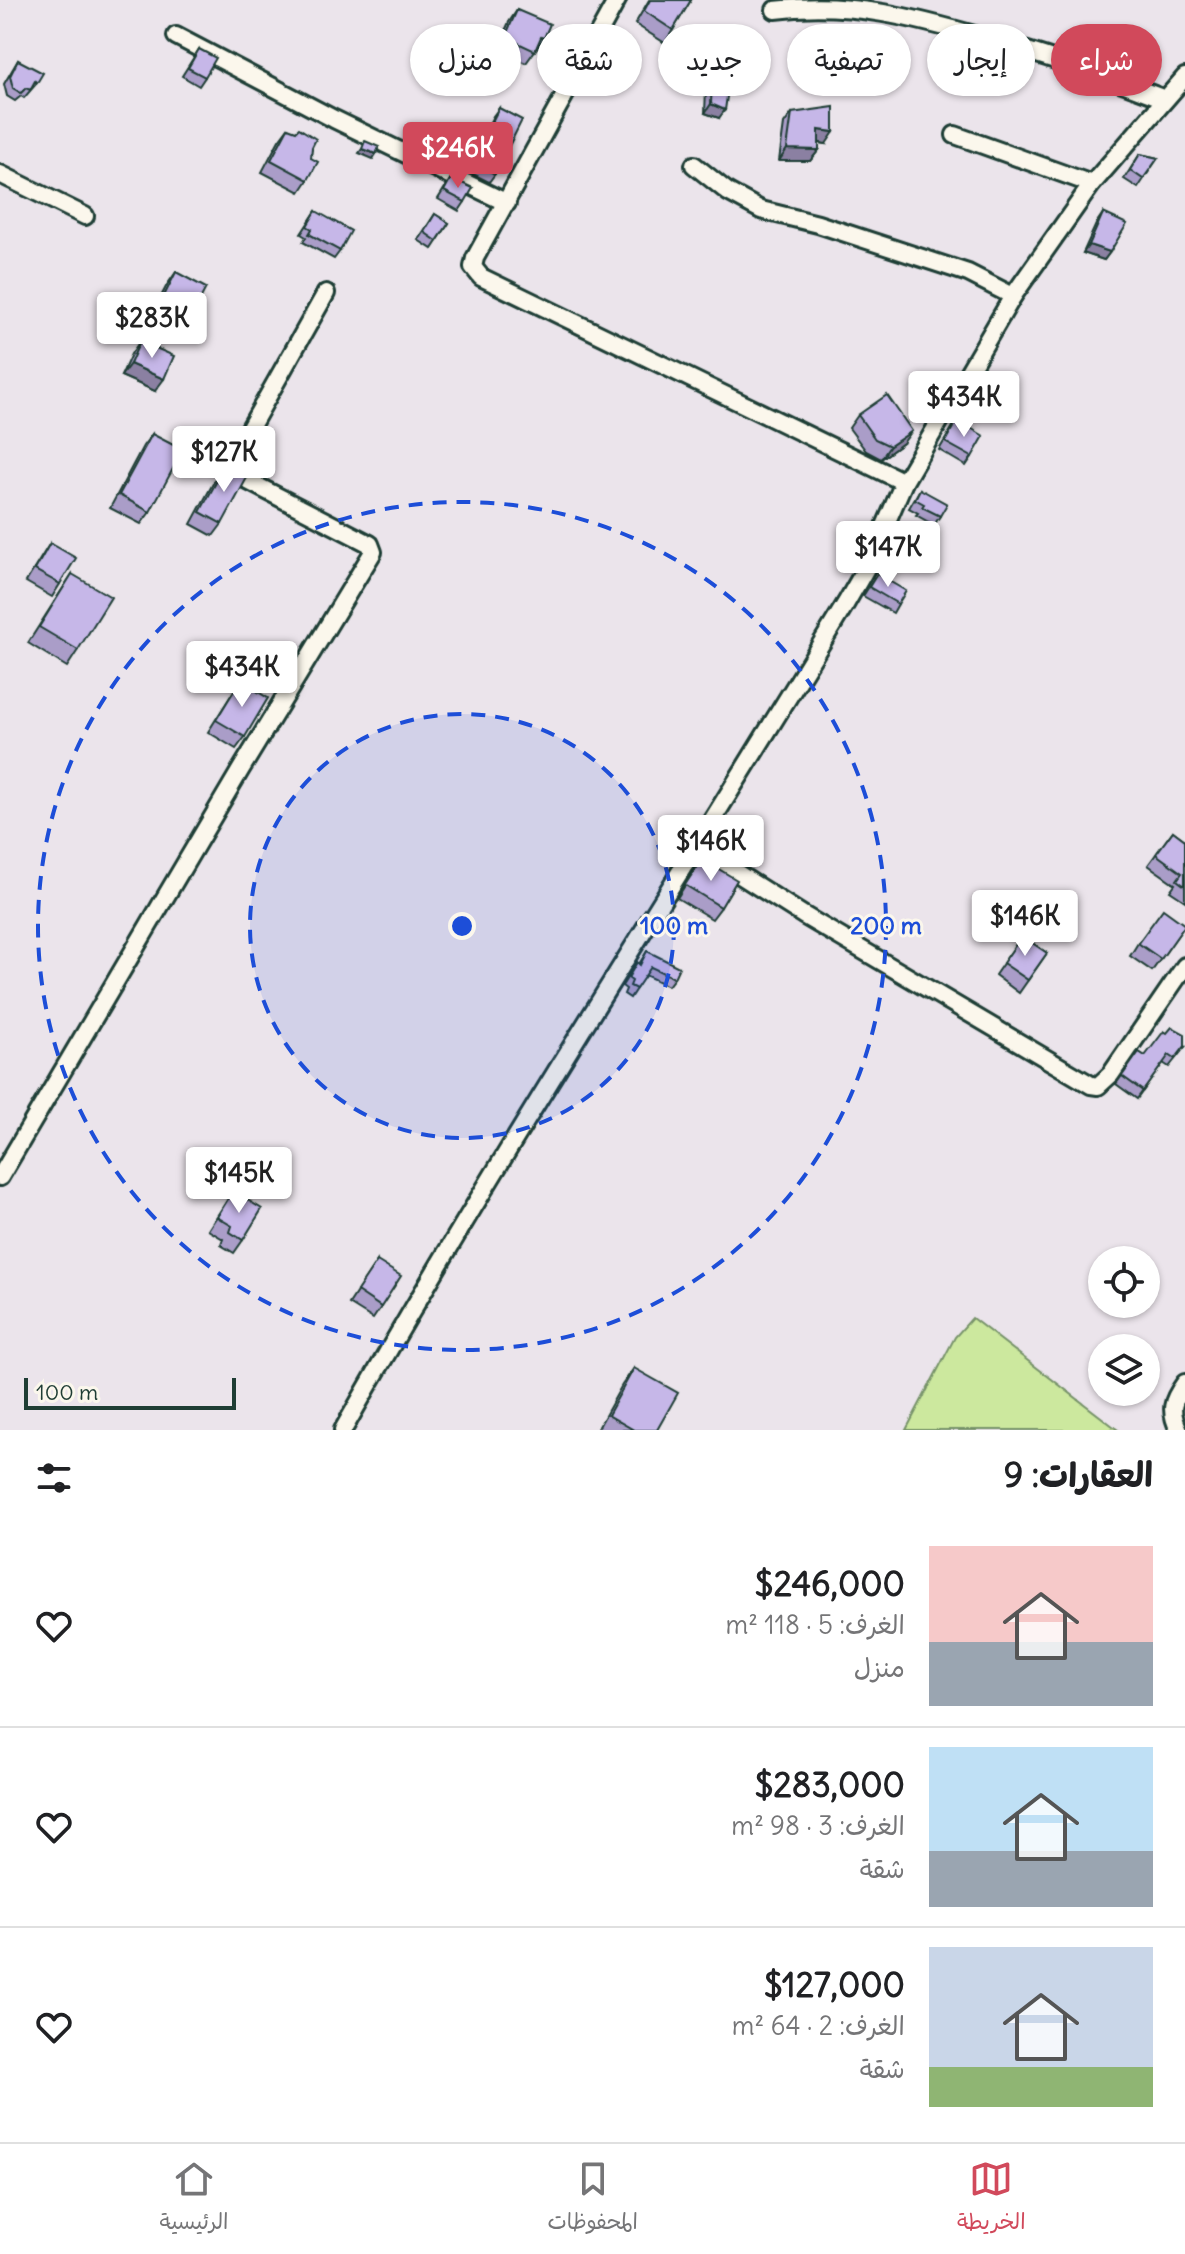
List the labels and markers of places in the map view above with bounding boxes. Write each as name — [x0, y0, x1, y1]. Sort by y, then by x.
pin: $246K — [402, 122, 514, 190]
pin: $283K — [96, 292, 208, 360]
pin: $434K — [908, 371, 1020, 439]
pin: $127K — [168, 426, 280, 494]
pin: $147K — [832, 521, 944, 589]
pin: $434K — [186, 641, 298, 709]
pin: $146K — [655, 815, 767, 883]
pin: $146K — [969, 890, 1081, 958]
centre of rings — [448, 912, 476, 940]
pin: $145K — [183, 1147, 295, 1215]

